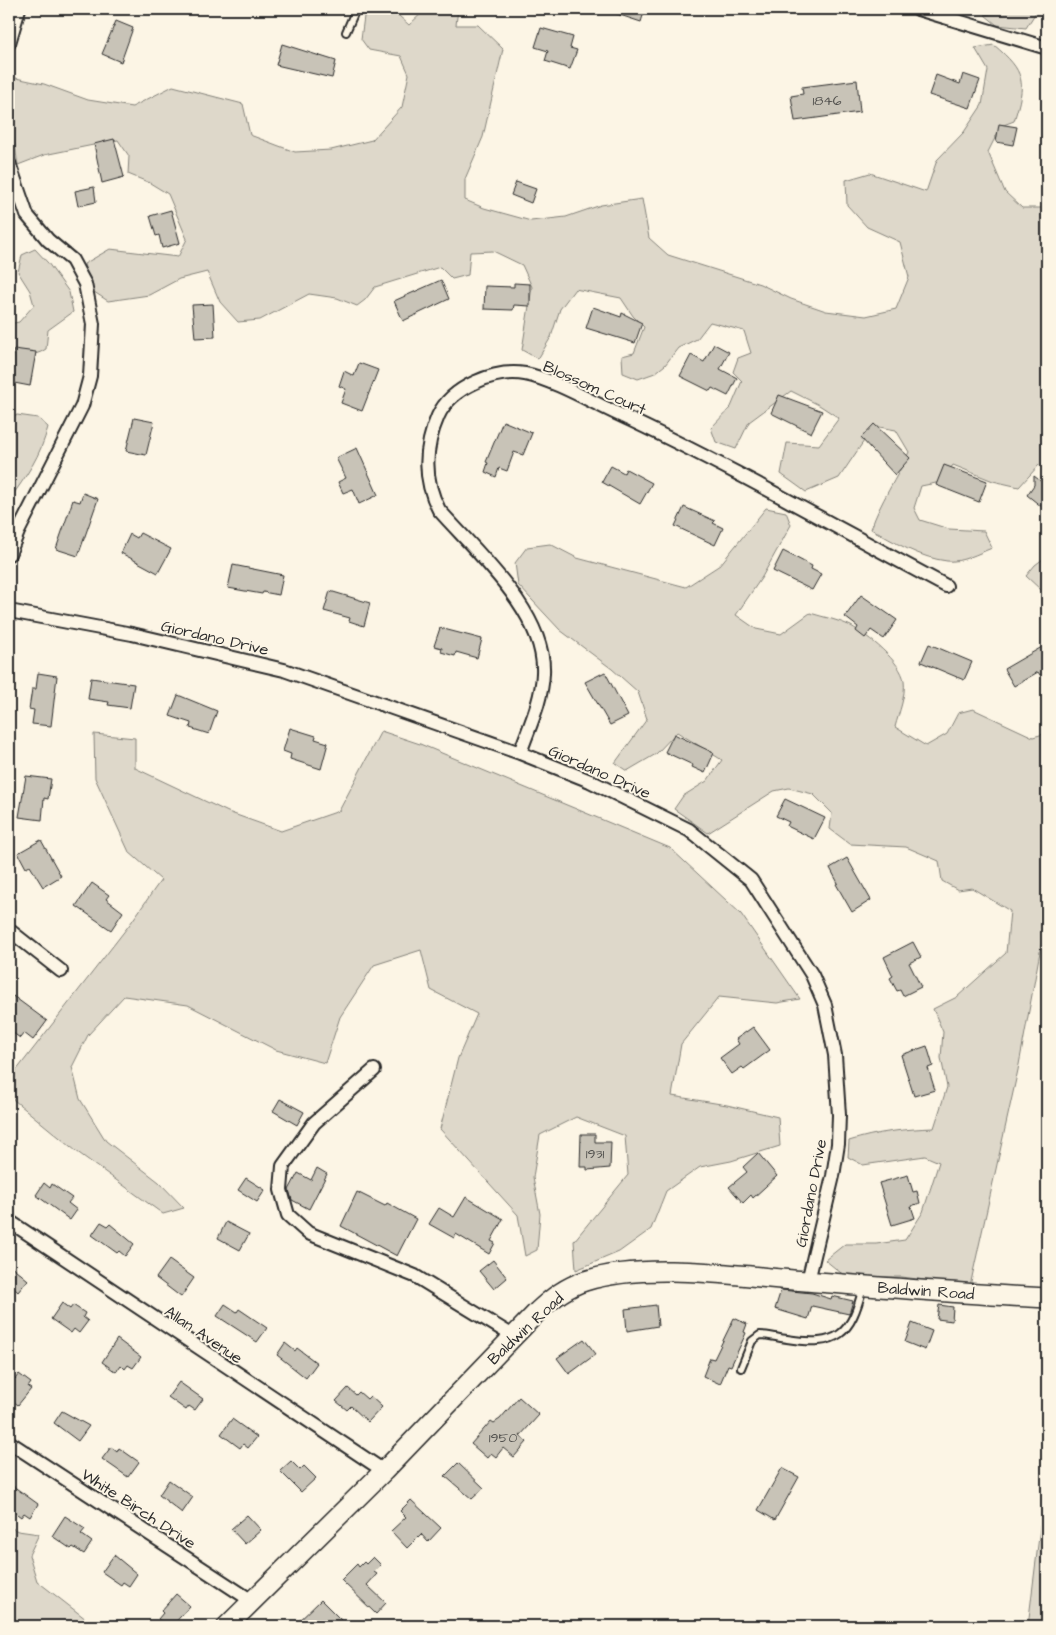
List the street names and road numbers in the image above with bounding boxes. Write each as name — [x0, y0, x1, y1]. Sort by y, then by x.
street label: Blossom Court — [540, 355, 650, 421]
street label: Giordano Drive — [159, 615, 271, 661]
street label: Giordano Drive — [545, 740, 654, 804]
street label: Giordano Drive — [790, 1137, 832, 1249]
street label: Baldwin Road — [877, 1277, 975, 1305]
street label: Baldwin Road — [483, 1288, 569, 1370]
street label: Allan Avenue — [160, 1301, 247, 1369]
street label: White Birch Drive — [77, 1464, 200, 1554]

